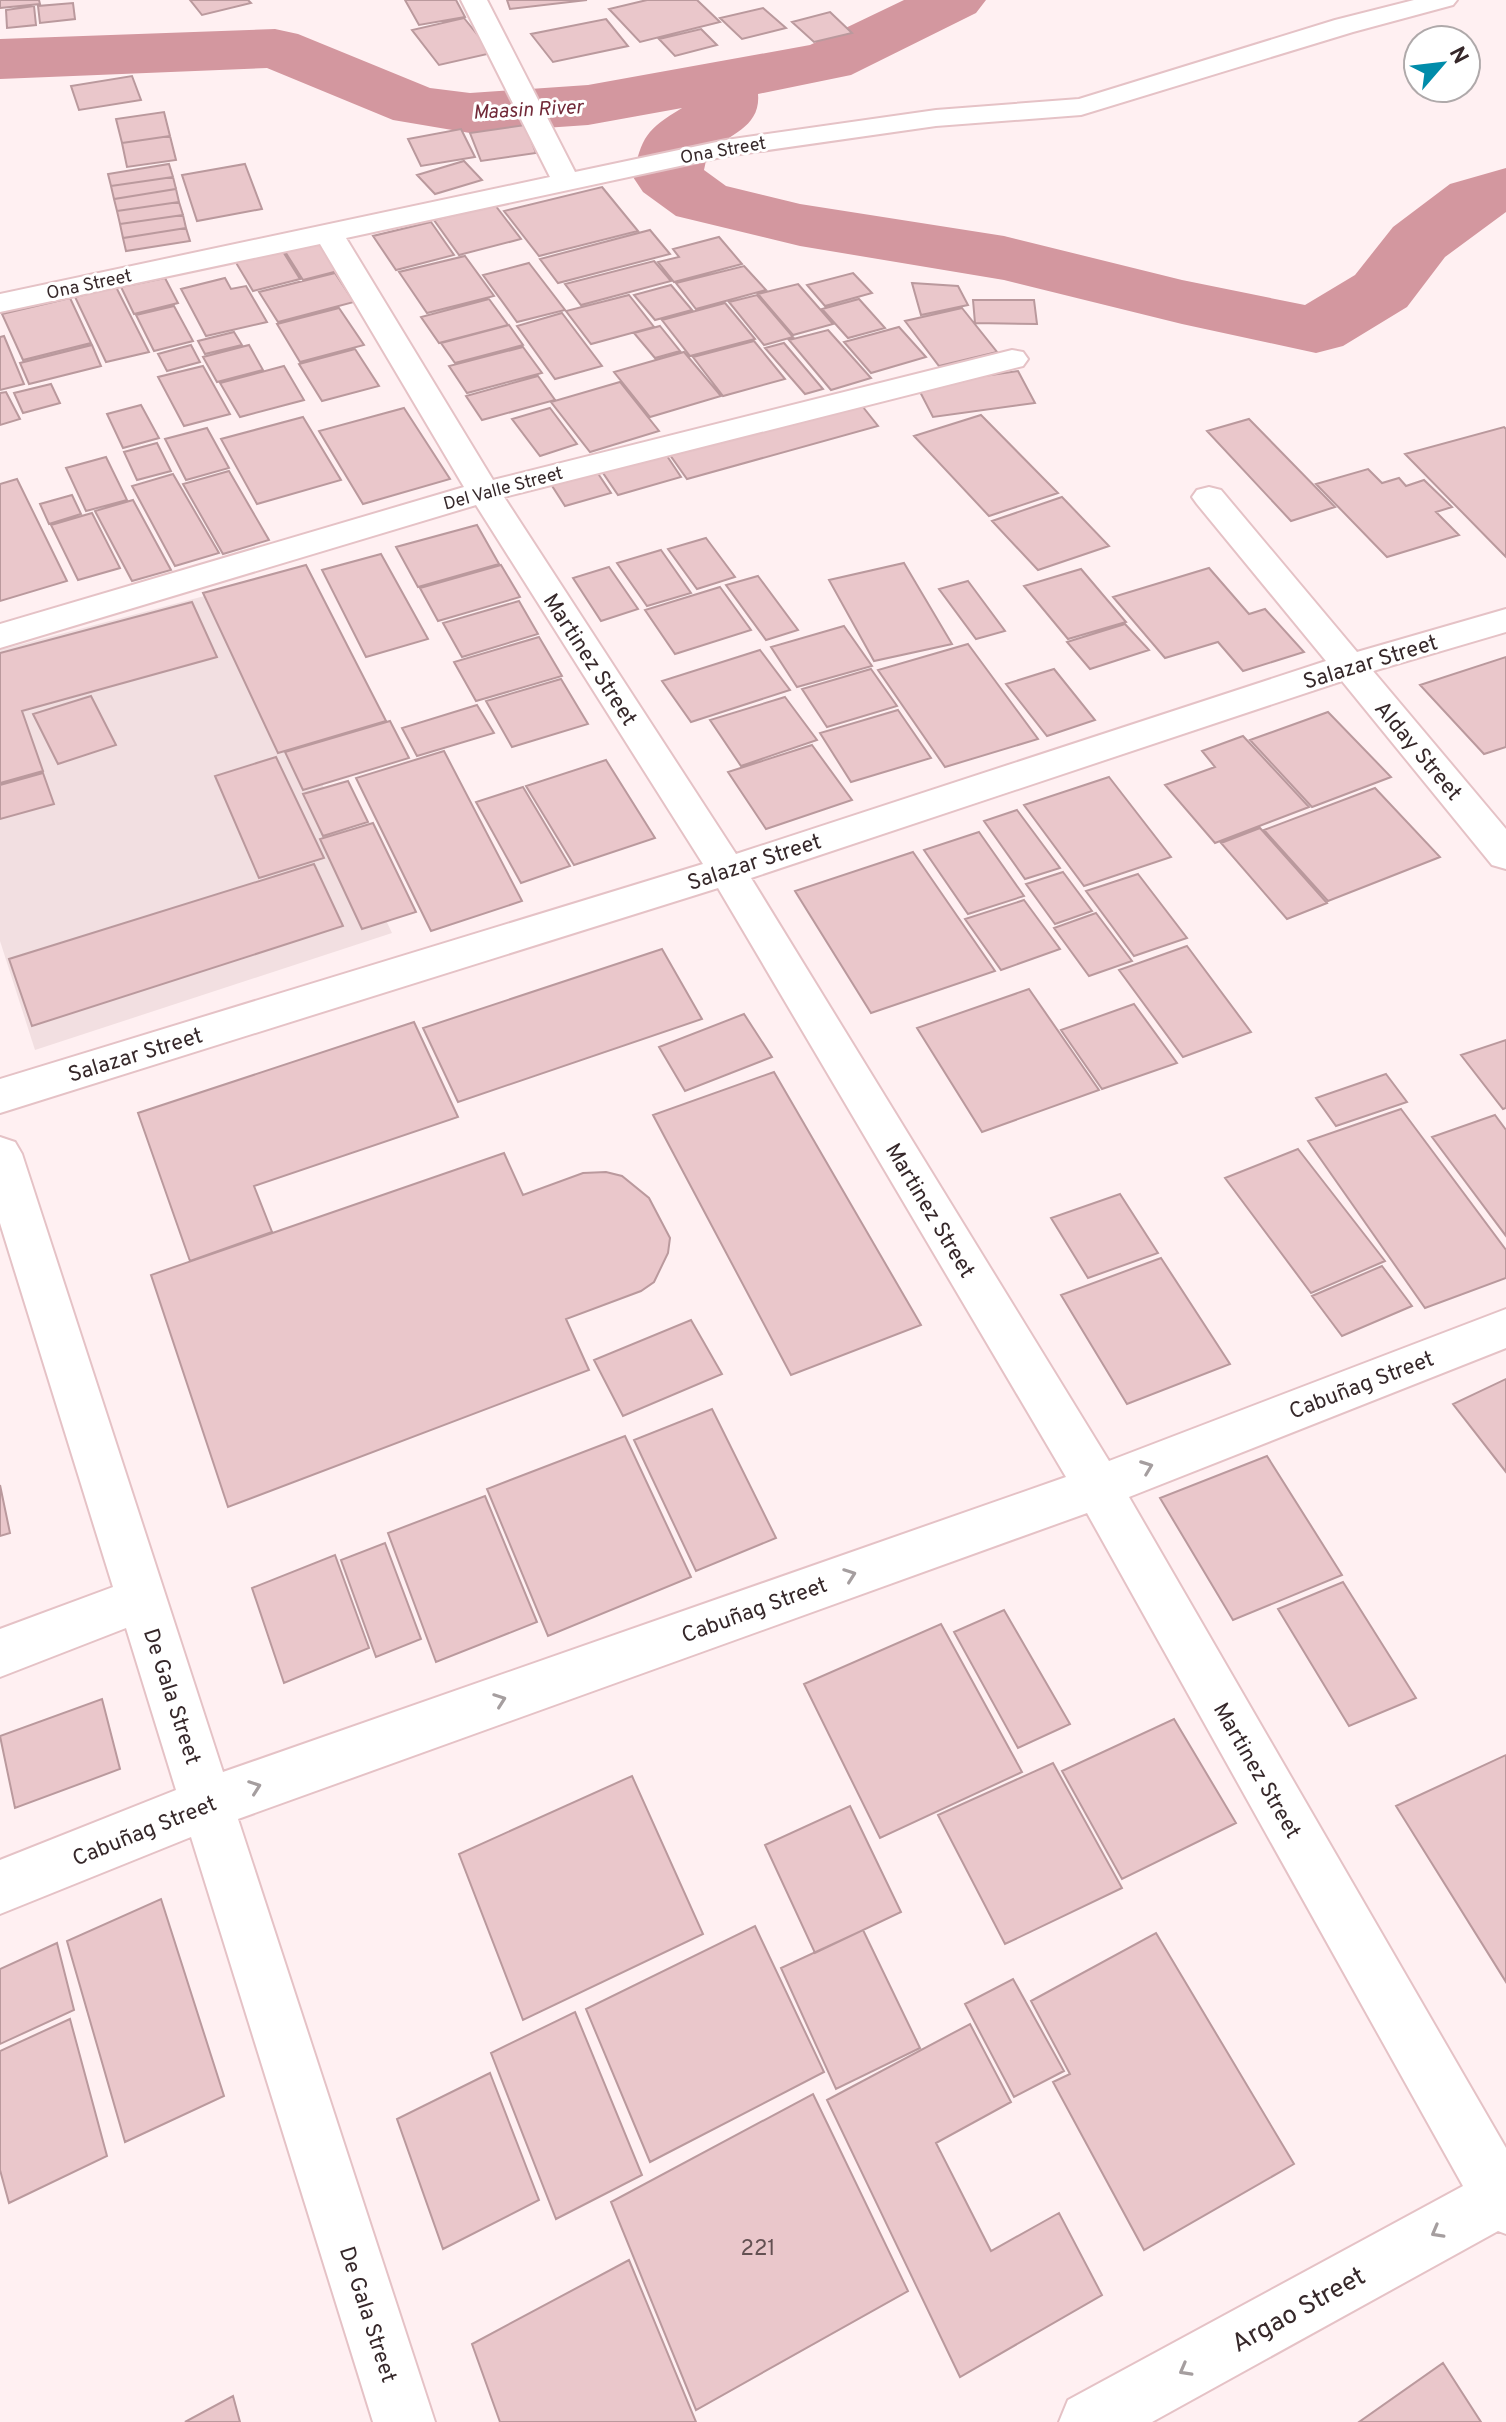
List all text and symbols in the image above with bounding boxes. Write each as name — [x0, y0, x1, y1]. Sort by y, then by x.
north arrow — [1402, 24, 1482, 104]
text: N — [1442, 42, 1473, 69]
water label: Maasin River — [472, 95, 585, 127]
street label: Ona Street — [679, 133, 768, 170]
street label: Ona Street — [45, 265, 134, 306]
street label: Del Valle Street — [441, 462, 566, 516]
street label: Martinez Street — [536, 589, 642, 732]
street label: Salazar Street — [1300, 630, 1441, 697]
street label: Alday Street — [1368, 696, 1467, 807]
street label: Salazar Street — [684, 829, 825, 898]
street label: Salazar Street — [65, 1023, 206, 1090]
street label: Martinez Street — [878, 1139, 980, 1284]
street label: Cabuñag Street — [1286, 1346, 1438, 1426]
one-way arrow — [1139, 1460, 1153, 1477]
one-way arrow — [842, 1568, 856, 1585]
street label: Cabuñag Street — [678, 1572, 831, 1650]
street label: De Gala Street — [136, 1625, 205, 1768]
one-way arrow — [492, 1693, 506, 1710]
street label: Martinez Street — [1206, 1698, 1306, 1844]
one-way arrow — [247, 1781, 261, 1797]
street label: Cabuñag Street — [69, 1791, 221, 1874]
one-way arrow — [1431, 2223, 1446, 2238]
house number: 221 — [740, 2236, 776, 2263]
street label: De Gala Street — [332, 2243, 401, 2386]
street label: Argao Street — [1226, 2261, 1372, 2362]
one-way arrow — [1178, 2361, 1193, 2376]

